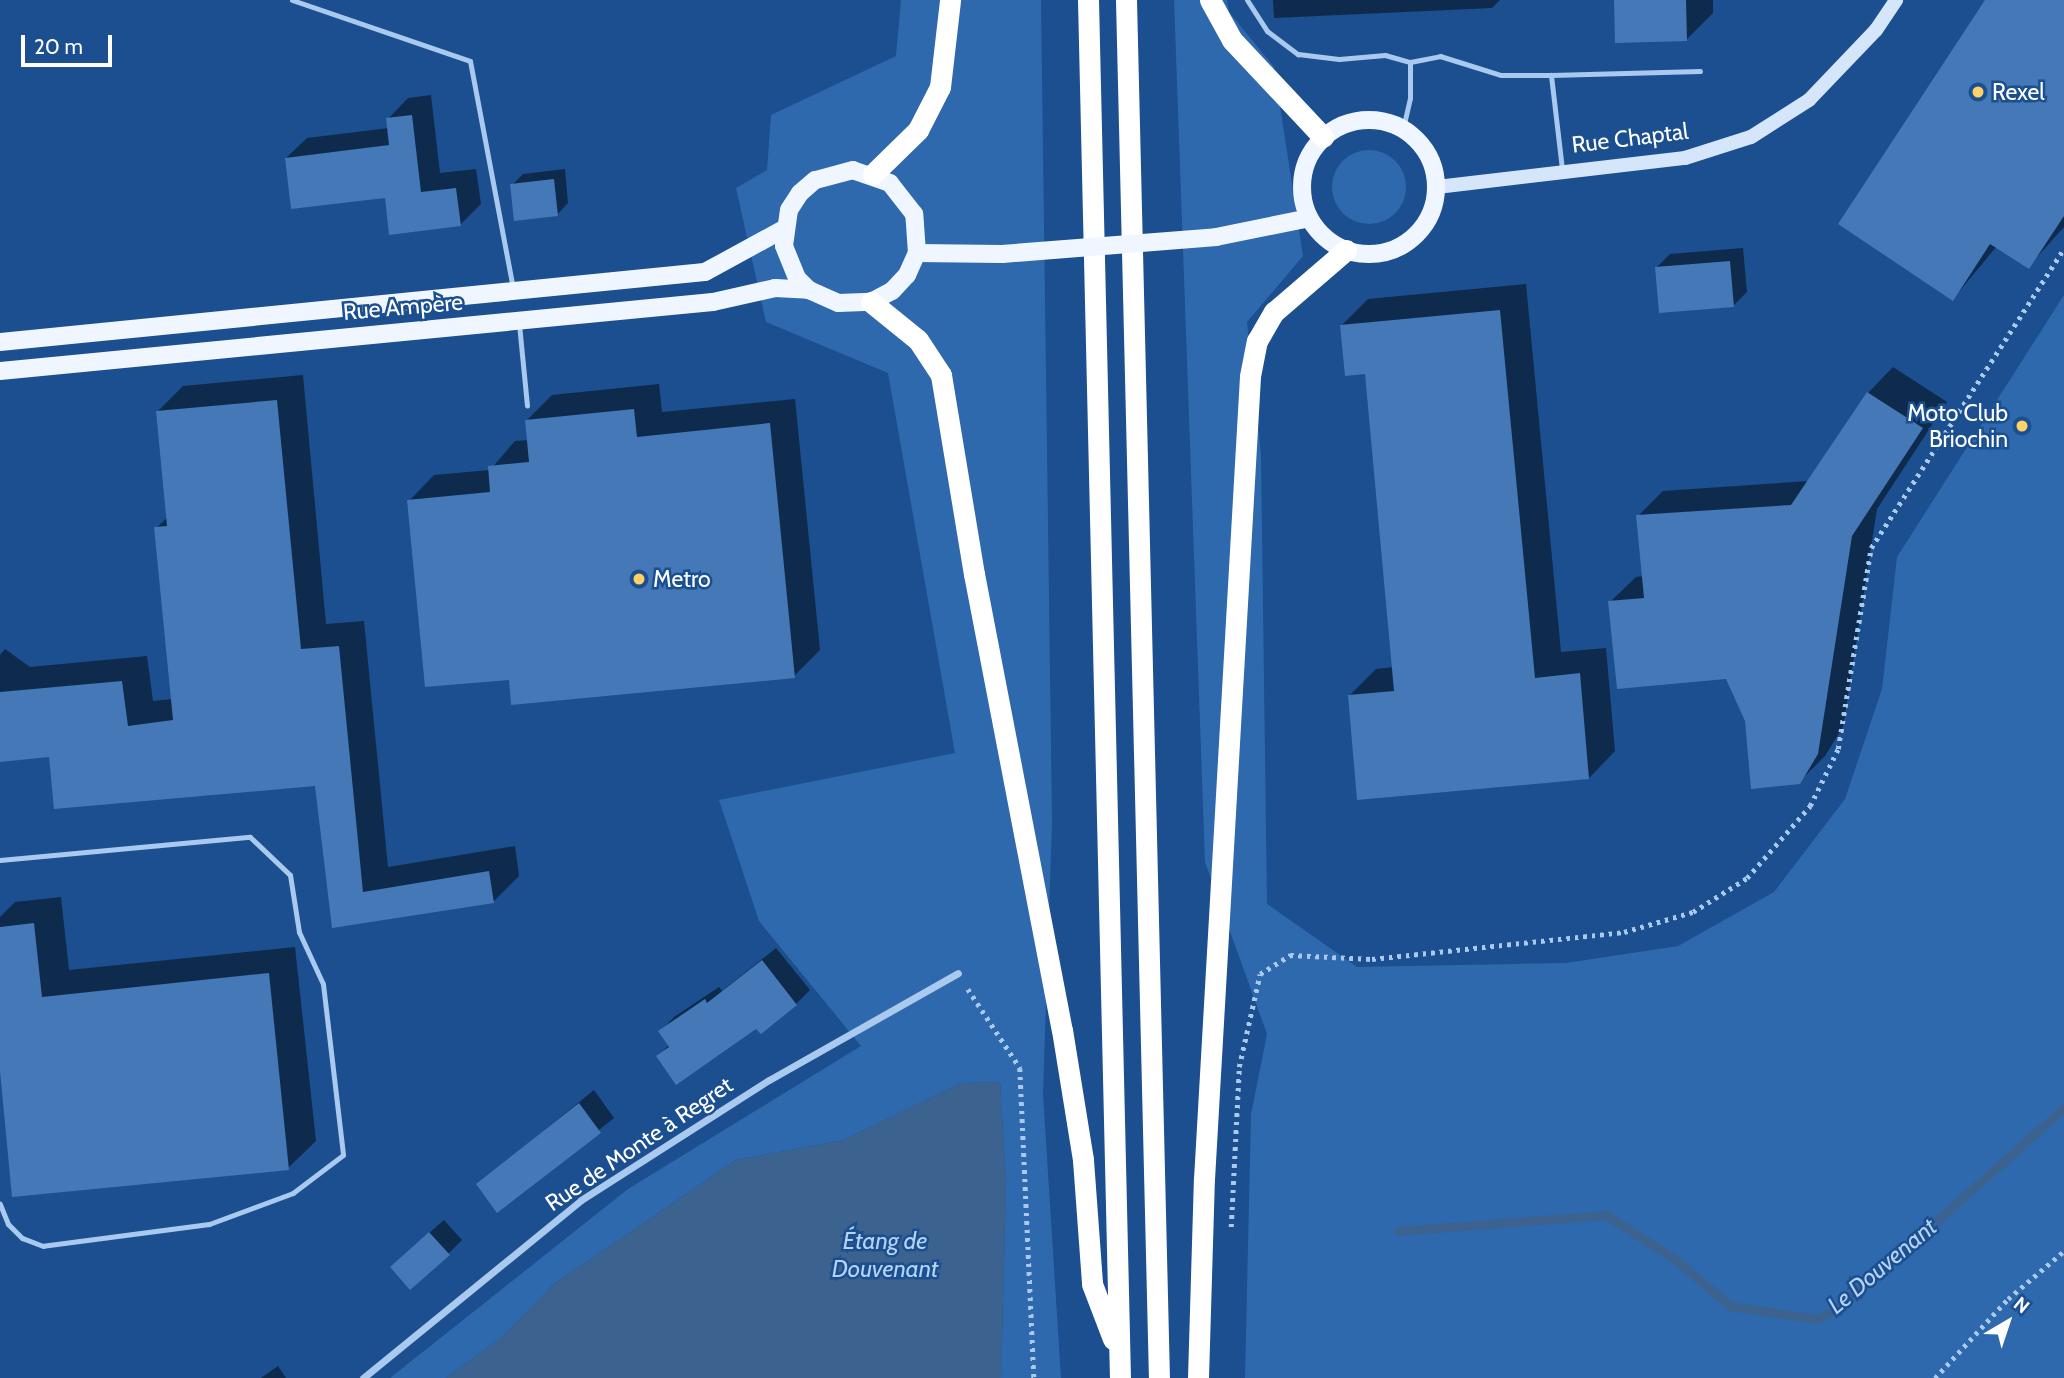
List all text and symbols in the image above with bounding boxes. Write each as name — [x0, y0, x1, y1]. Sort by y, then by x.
scale bar — [24, 21, 116, 65]
text: 20 m — [34, 34, 83, 59]
place label: Rexel — [1992, 78, 2045, 106]
marker: Rexel — [1970, 84, 1986, 100]
street label: Rue Chaptal — [1570, 117, 1690, 159]
street label: Rue Ampère — [342, 288, 464, 326]
place label: Moto Club Briochin — [1907, 399, 2008, 453]
marker: Moto Club Briochin — [2014, 418, 2030, 434]
place label: Metro — [653, 565, 711, 593]
marker: Metro — [631, 571, 647, 587]
street label: Rue de Monte à Regret — [540, 1071, 738, 1217]
water label: Le Douvenant — [1822, 1212, 1942, 1320]
water label: Étang de Douvenant — [832, 1227, 938, 1283]
north arrow — [1973, 1287, 2043, 1357]
text: N — [2009, 1292, 2034, 1318]

